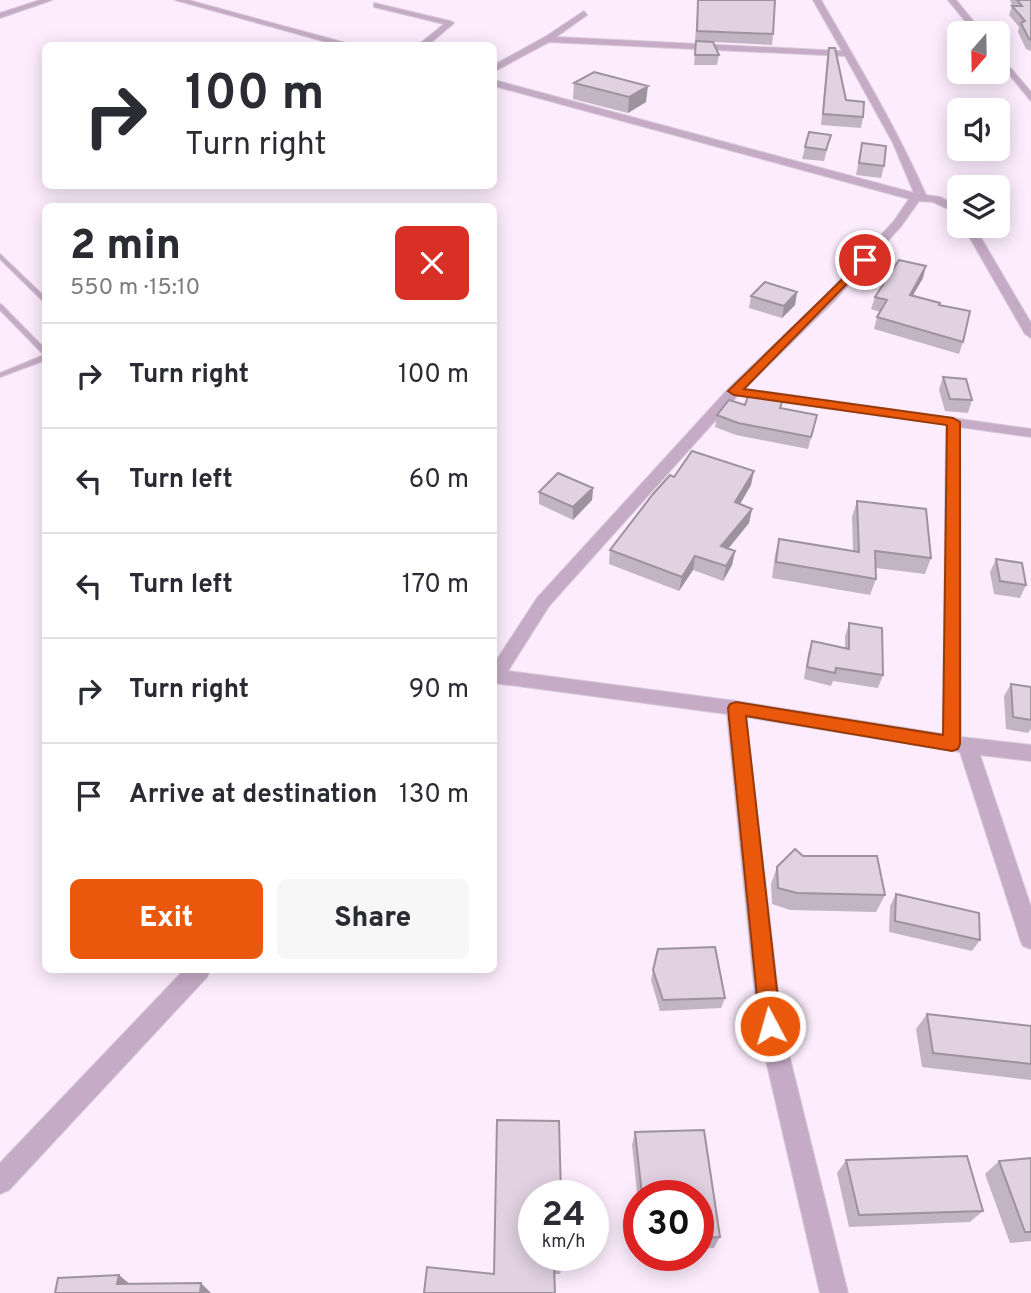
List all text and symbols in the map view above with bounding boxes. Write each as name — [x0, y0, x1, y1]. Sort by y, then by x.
north arrow — [947, 21, 1010, 84]
map controls — [947, 21, 1010, 238]
text: 100 m — [185, 65, 324, 127]
icon: right — [70, 70, 161, 161]
button: sound — [947, 98, 1010, 161]
text: Turn right — [185, 126, 327, 166]
button: layers — [947, 175, 1010, 238]
text: 2 min — [70, 221, 181, 274]
button: close — [395, 226, 469, 300]
pin — [835, 230, 895, 290]
icon: arrive — [846, 241, 884, 279]
text: 550 m · 15:10 — [70, 274, 200, 303]
icon: right — [70, 357, 108, 395]
text: Turn right — [129, 359, 249, 392]
text: 100 m — [398, 359, 469, 392]
icon: left — [70, 462, 108, 500]
text: Turn left — [129, 464, 233, 497]
text: 60 m — [409, 464, 469, 497]
icon: left — [70, 567, 108, 605]
text: Turn left — [129, 569, 233, 602]
text: 170 m — [402, 569, 469, 602]
icon: right — [70, 672, 108, 710]
text: Turn right — [129, 674, 249, 707]
text: 90 m — [409, 674, 469, 707]
icon: arrive — [70, 777, 108, 815]
text: Arrive at destination — [129, 779, 377, 812]
text: 130 m — [399, 779, 469, 812]
button: Exit — [70, 879, 263, 959]
button: Share — [277, 879, 469, 959]
position arrow — [733, 989, 807, 1063]
speed limit sign: 30 — [623, 1180, 714, 1271]
text: 24 — [542, 1194, 585, 1238]
text: km/h — [542, 1231, 585, 1254]

